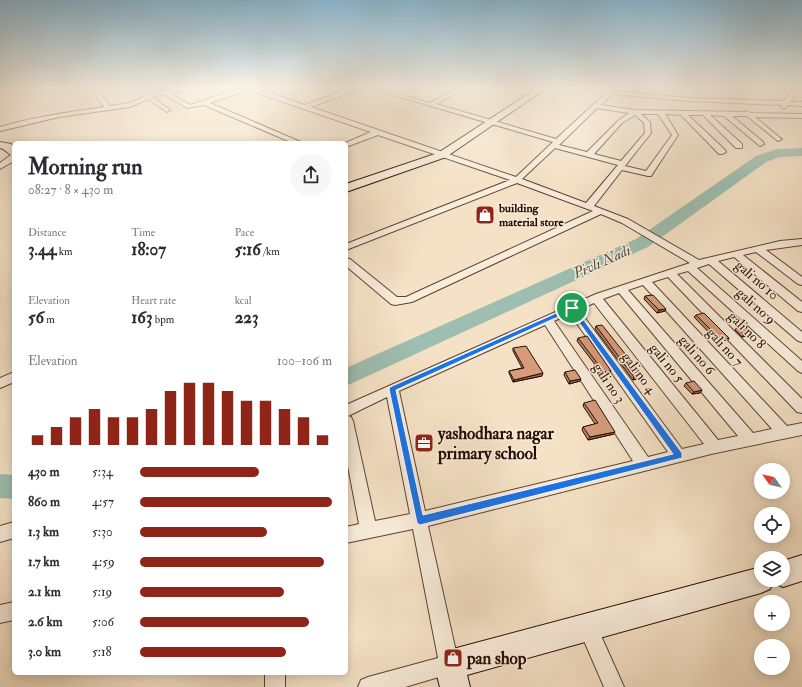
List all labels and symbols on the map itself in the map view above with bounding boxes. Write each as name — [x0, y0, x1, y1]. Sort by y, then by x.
place label: building material store — [498, 201, 565, 230]
shop icon: building material store — [474, 204, 496, 226]
water label: Pivli Nadi — [569, 241, 634, 284]
street label: gali no 10 — [732, 257, 782, 303]
street label: gali no 9 — [733, 284, 779, 328]
pin — [555, 291, 589, 325]
street label: gali no 8 — [725, 308, 770, 353]
street label: gali no 7 — [703, 324, 747, 370]
street label: gali no 6 — [675, 332, 719, 379]
street label: gali no 5 — [646, 340, 689, 387]
street label: gali no 4 — [618, 349, 661, 398]
street label: gali no 3 — [589, 360, 629, 406]
place label: yashodhara nagar primary school — [437, 423, 555, 465]
office icon: yashodhara nagar primary school — [413, 432, 435, 454]
north arrow — [754, 463, 790, 499]
shop icon: pan shop — [442, 647, 464, 669]
place label: pan shop — [466, 648, 527, 670]

